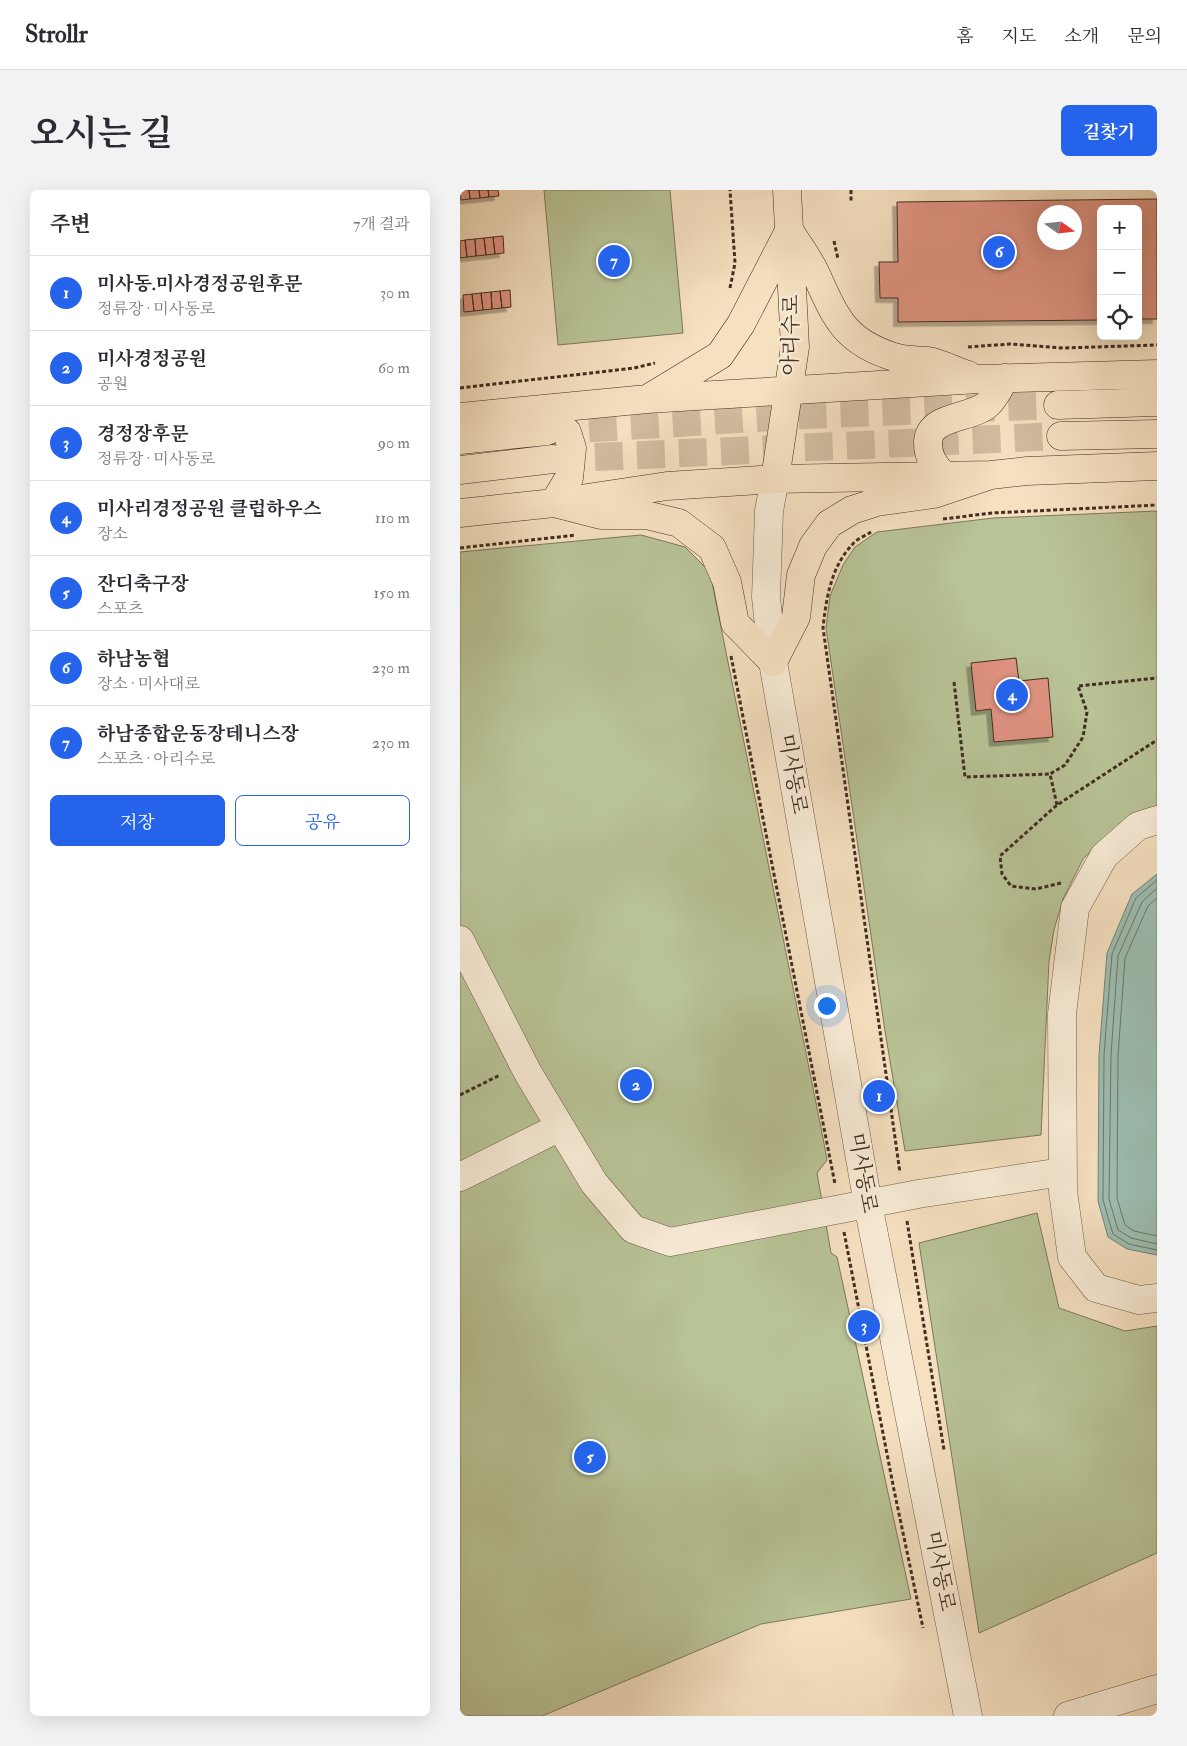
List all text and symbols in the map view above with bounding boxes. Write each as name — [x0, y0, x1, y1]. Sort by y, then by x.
text: Strollr — [25, 19, 88, 50]
text: 홈 — [956, 25, 974, 48]
text: 지도 — [1002, 25, 1036, 48]
text: 소개 — [1064, 25, 1099, 48]
text: 문의 — [1127, 25, 1162, 48]
button: 길찾기 — [1061, 105, 1157, 156]
text: 오시는 길 — [30, 112, 173, 156]
north arrow — [1037, 205, 1082, 250]
map controls — [1097, 205, 1142, 340]
button: + — [1097, 205, 1142, 250]
text: 주변 — [50, 211, 91, 238]
text: 7개 결과 — [353, 214, 410, 234]
pin: 6 — [983, 233, 1015, 271]
pin: 7 — [598, 242, 630, 280]
button: − — [1097, 250, 1142, 295]
text: 미사동.미사경정공원후문 — [97, 272, 303, 296]
text: 1 — [63, 283, 69, 303]
text: 30 m — [380, 283, 410, 303]
street label: 아리수로 — [777, 294, 805, 376]
button: locate — [1097, 295, 1142, 340]
text: 정류장 · 미사동로 — [97, 299, 215, 319]
text: 미사경정공원 — [97, 347, 207, 371]
text: 2 — [62, 358, 70, 378]
text: 60 m — [378, 358, 410, 378]
text: 공원 — [97, 374, 128, 394]
text: 경정장후문 — [97, 422, 189, 446]
text: 3 — [63, 433, 69, 453]
text: 90 m — [378, 433, 410, 453]
text: 정류장 · 미사동로 — [97, 449, 215, 469]
text: 미사리경정공원 클럽하우스 — [97, 497, 321, 521]
text: 4 — [62, 508, 70, 528]
text: 110 m — [375, 508, 410, 528]
text: 장소 — [97, 524, 128, 544]
text: 잔디축구장 — [97, 572, 189, 596]
text: 5 — [62, 583, 70, 603]
text: 150 m — [373, 583, 410, 603]
text: 스포츠 — [97, 599, 143, 619]
text: 하남농협 — [97, 647, 170, 671]
text: 6 — [62, 658, 70, 678]
text: 230 m — [372, 658, 410, 678]
text: 장소 · 미사대로 — [97, 674, 200, 694]
pin: 4 — [996, 676, 1028, 714]
text: 하남종합운동장테니스장 — [97, 722, 299, 746]
street label: 미사동로 — [773, 732, 813, 816]
text: 7 — [62, 733, 70, 753]
text: 230 m — [372, 733, 410, 753]
text: 스포츠 · 아리수로 — [97, 749, 215, 769]
button: 저장 — [50, 795, 225, 846]
button: 공유 — [235, 795, 410, 846]
your location — [814, 993, 840, 1019]
pin: 2 — [620, 1066, 652, 1104]
pin: 1 — [863, 1077, 895, 1115]
street label: 미사동로 — [843, 1131, 883, 1215]
pin: 3 — [848, 1307, 880, 1345]
pin: 5 — [574, 1438, 606, 1476]
street label: 미사동로 — [919, 1529, 961, 1613]

